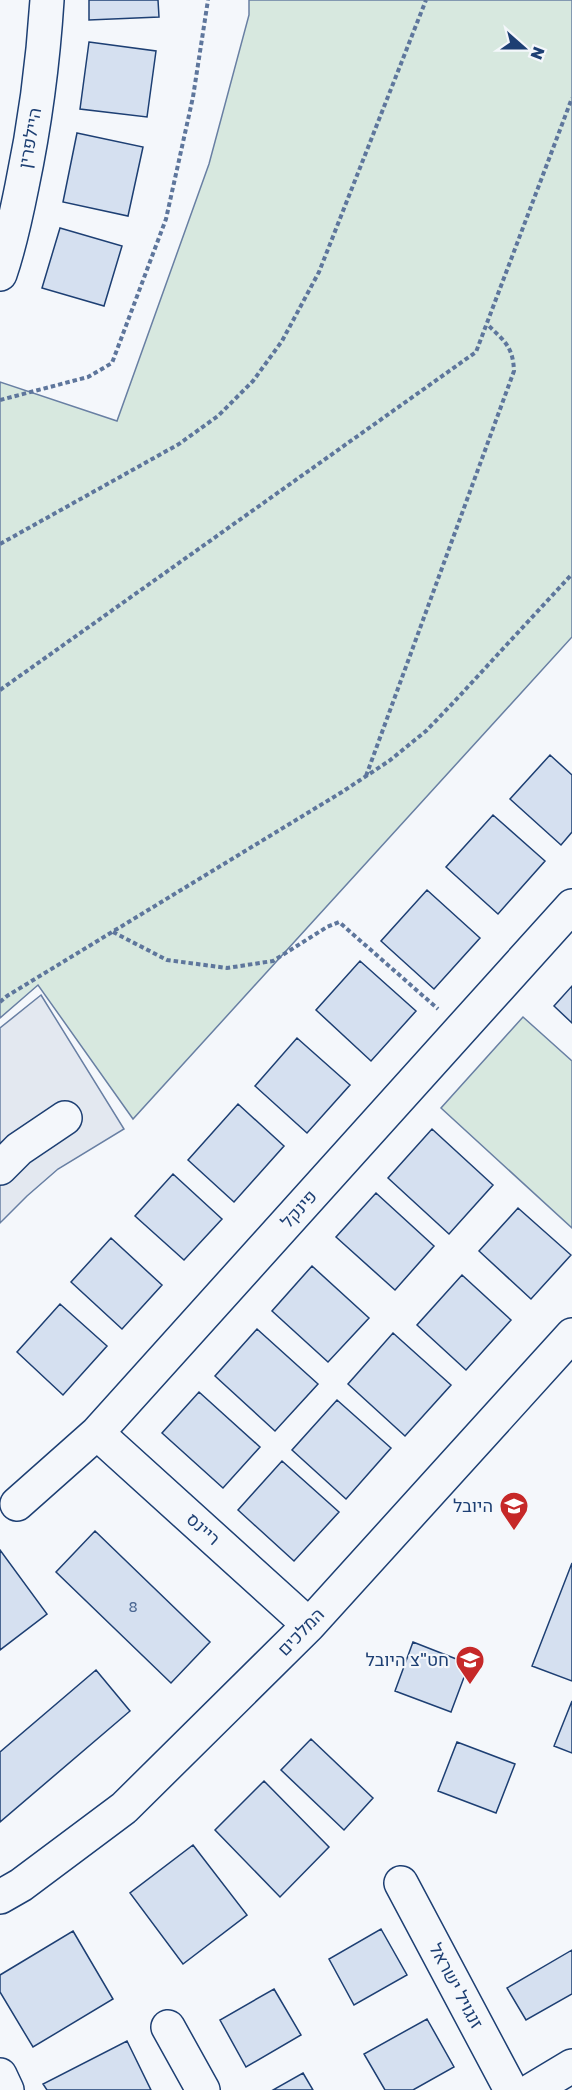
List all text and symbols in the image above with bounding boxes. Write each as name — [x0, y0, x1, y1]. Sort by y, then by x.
north arrow — [494, 18, 554, 78]
text: N — [526, 44, 550, 63]
street label: היילפרין — [13, 106, 45, 170]
street label: פינקל — [275, 1185, 321, 1232]
school or university icon: היובל — [498, 1490, 530, 1532]
place label: היובל — [453, 1494, 493, 1516]
street label: ריינס — [182, 1507, 225, 1549]
house number: 8 — [128, 1597, 138, 1615]
street label: המלכים — [272, 1603, 328, 1660]
school or university icon: חט"צ היובל — [454, 1644, 486, 1686]
place label: חט"צ היובל — [366, 1648, 449, 1670]
street label: זנגויל ישראל — [425, 1939, 489, 2032]

